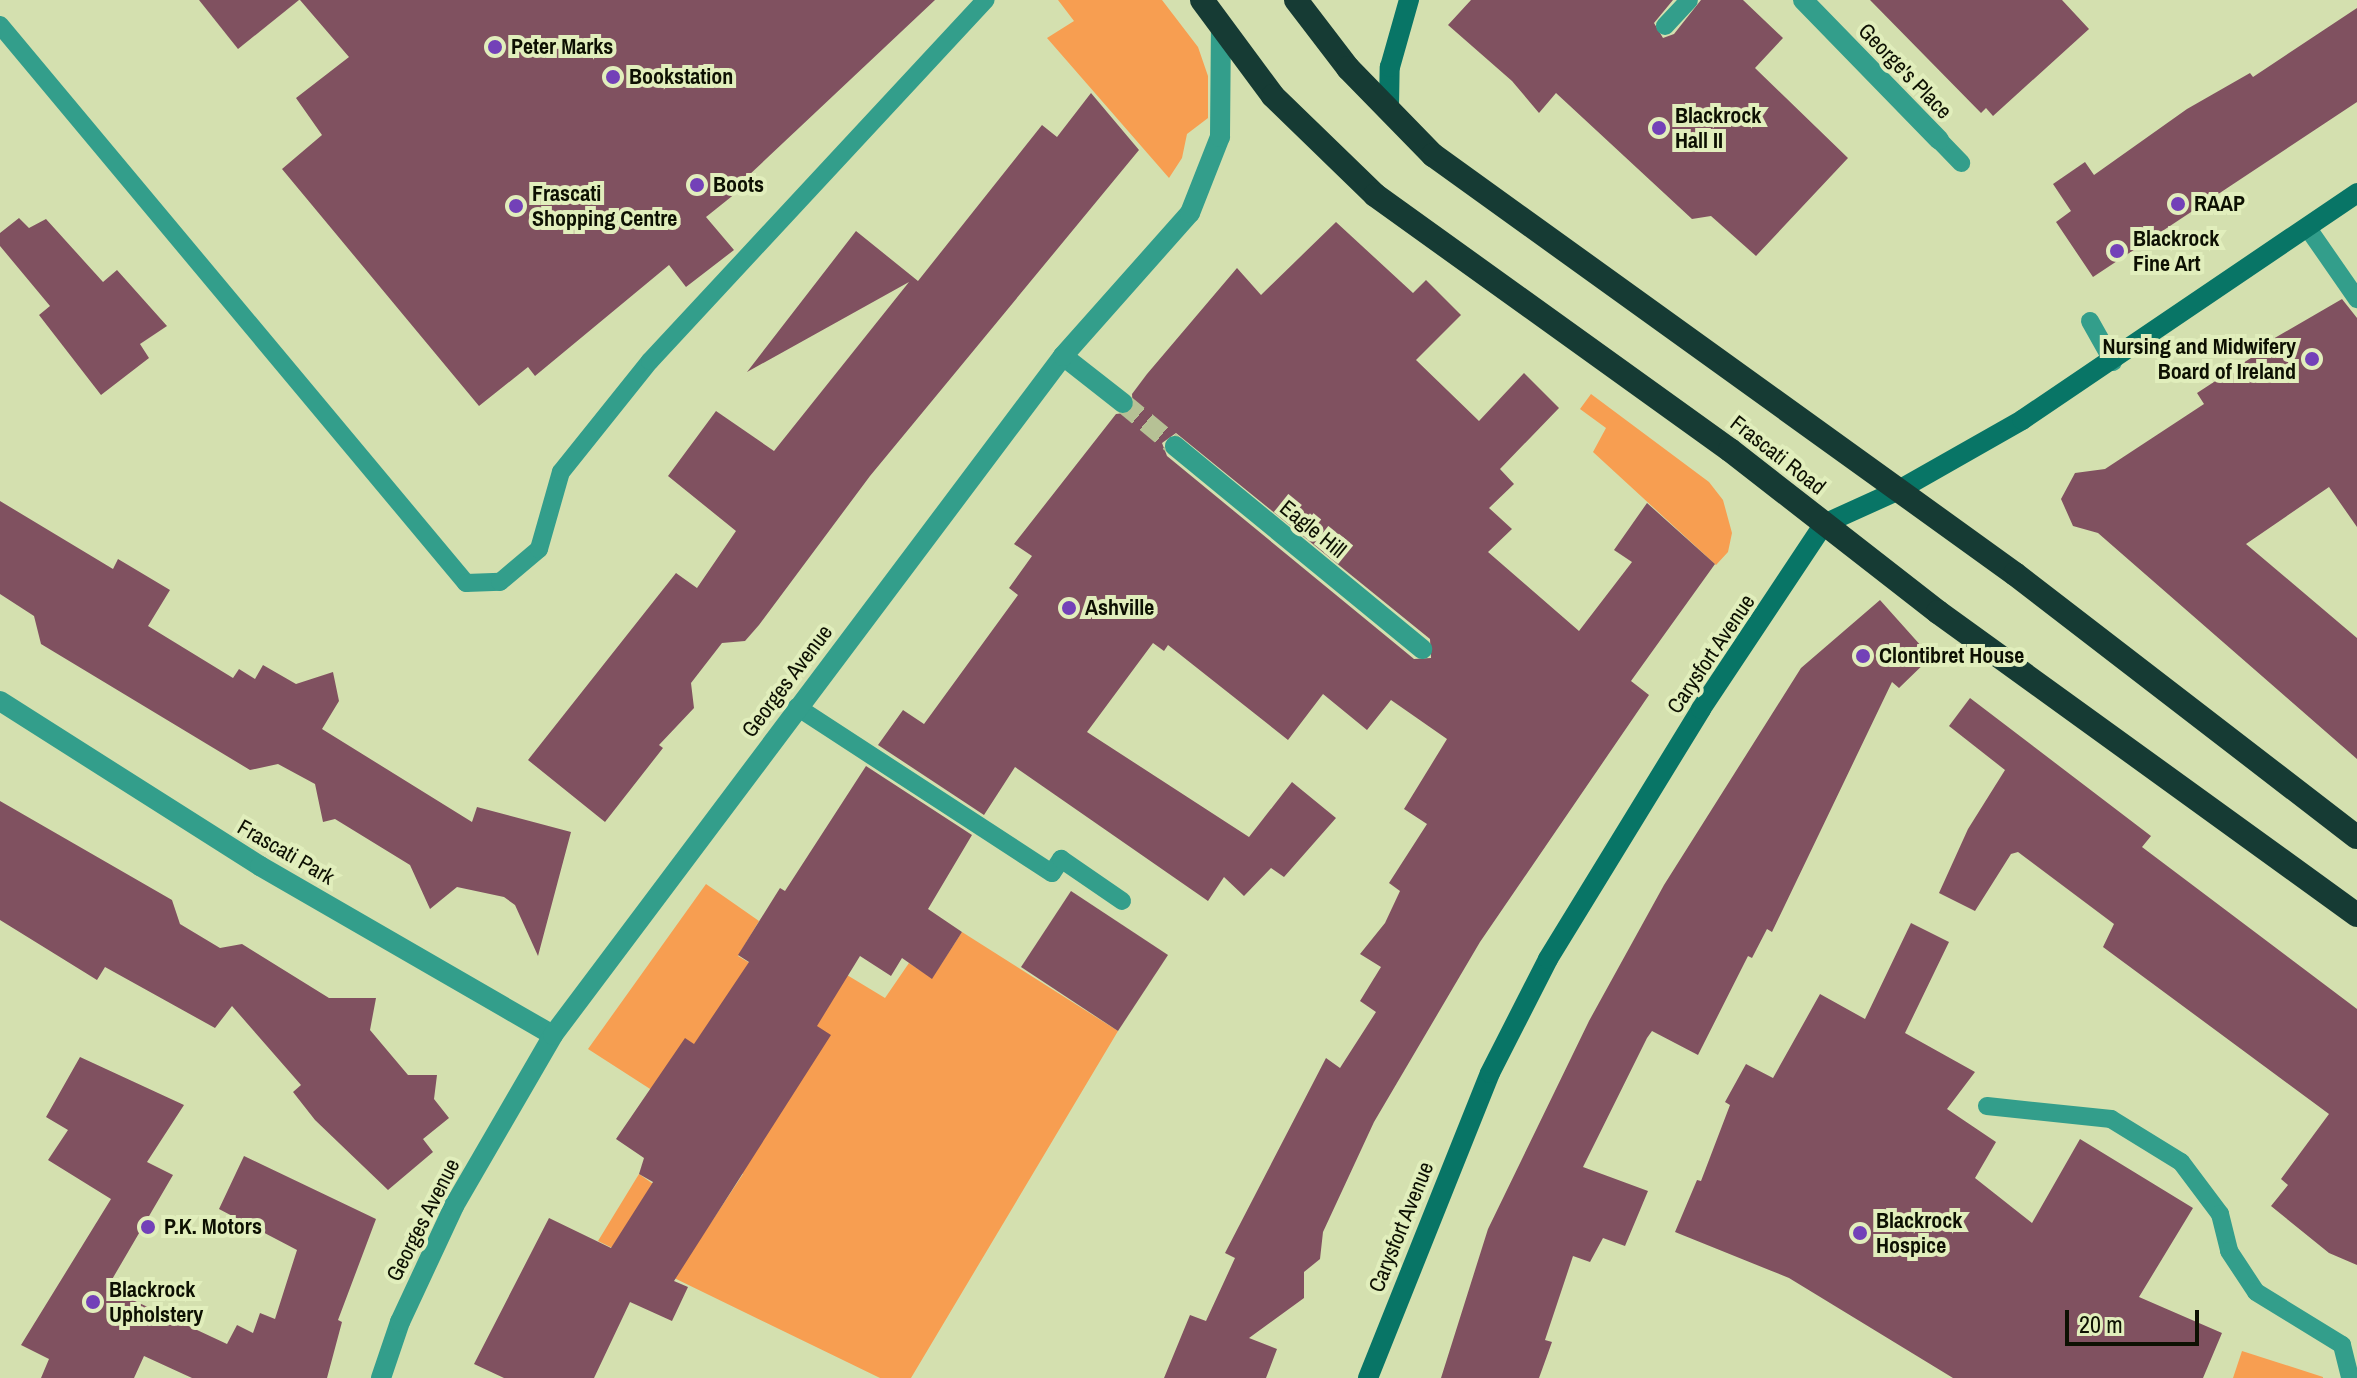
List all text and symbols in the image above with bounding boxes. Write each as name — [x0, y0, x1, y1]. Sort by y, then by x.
street label: George's Place — [1853, 18, 1957, 124]
place label: Peter Marks — [511, 34, 613, 60]
marker: Peter Marks — [486, 38, 504, 56]
place label: Bookstation — [629, 64, 733, 90]
marker: Bookstation — [604, 68, 622, 86]
place label: Blackrock Hall II — [1675, 102, 1761, 154]
marker: Blackrock Hall II — [1650, 119, 1668, 137]
place label: Boots — [713, 172, 764, 198]
marker: Boots — [688, 176, 706, 194]
place label: Frascati Shopping Centre — [532, 180, 677, 232]
place label: RAAP — [2194, 191, 2245, 217]
marker: RAAP — [2169, 195, 2187, 213]
marker: Frascati Shopping Centre — [507, 197, 525, 215]
place label: Blackrock Fine Art — [2133, 225, 2219, 276]
marker: Blackrock Fine Art — [2108, 242, 2126, 260]
place label: Nursing and Midwifery Board of Ireland — [2103, 333, 2296, 384]
marker: Nursing and Midwifery Board of Ireland — [2303, 350, 2321, 368]
street label: Frascati Road — [1725, 410, 1831, 500]
street label: Eagle Hill — [1275, 494, 1351, 564]
street label: Carysfort Avenue — [1661, 589, 1761, 719]
place label: Ashville — [1085, 595, 1154, 621]
marker: Ashville — [1060, 599, 1078, 617]
street label: Georges Avenue — [736, 619, 838, 743]
place label: Clontibret House — [1879, 643, 2024, 669]
marker: Clontibret House — [1854, 647, 1872, 665]
street label: Frascati Park — [233, 814, 339, 890]
street label: Georges Avenue — [381, 1154, 465, 1286]
street label: Carysfort Avenue — [1363, 1158, 1439, 1296]
place label: Blackrock Hospice — [1876, 1207, 1962, 1258]
place label: P.K. Motors — [164, 1214, 262, 1240]
marker: P.K. Motors — [139, 1218, 157, 1236]
marker: Blackrock Hospice — [1851, 1224, 1869, 1242]
place label: Blackrock Upholstery — [109, 1276, 203, 1328]
marker: Blackrock Upholstery — [84, 1293, 102, 1311]
scale bar — [2069, 1294, 2203, 1344]
text: 20 m — [2079, 1308, 2123, 1340]

